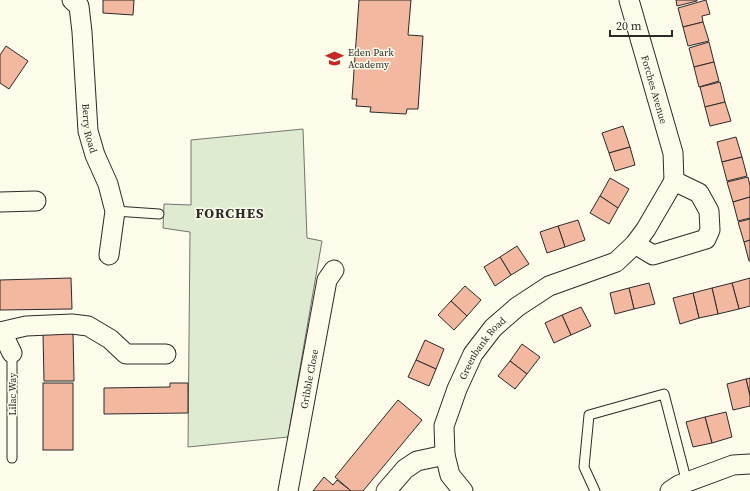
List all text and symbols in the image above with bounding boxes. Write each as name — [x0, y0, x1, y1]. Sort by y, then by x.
scale bar — [610, 12, 672, 38]
text: 20 m — [616, 18, 642, 34]
place label: Eden Park Academy — [348, 46, 394, 71]
school or university icon: Eden Park Academy — [325, 48, 345, 68]
street label: Forches Avenue — [639, 54, 671, 125]
street label: Berry Road — [80, 103, 101, 155]
district label: FORCHES — [195, 203, 265, 223]
street label: Greenbank Road — [456, 313, 508, 382]
street label: Gribble Close — [297, 348, 321, 410]
street label: Lilac Way — [6, 372, 19, 415]

